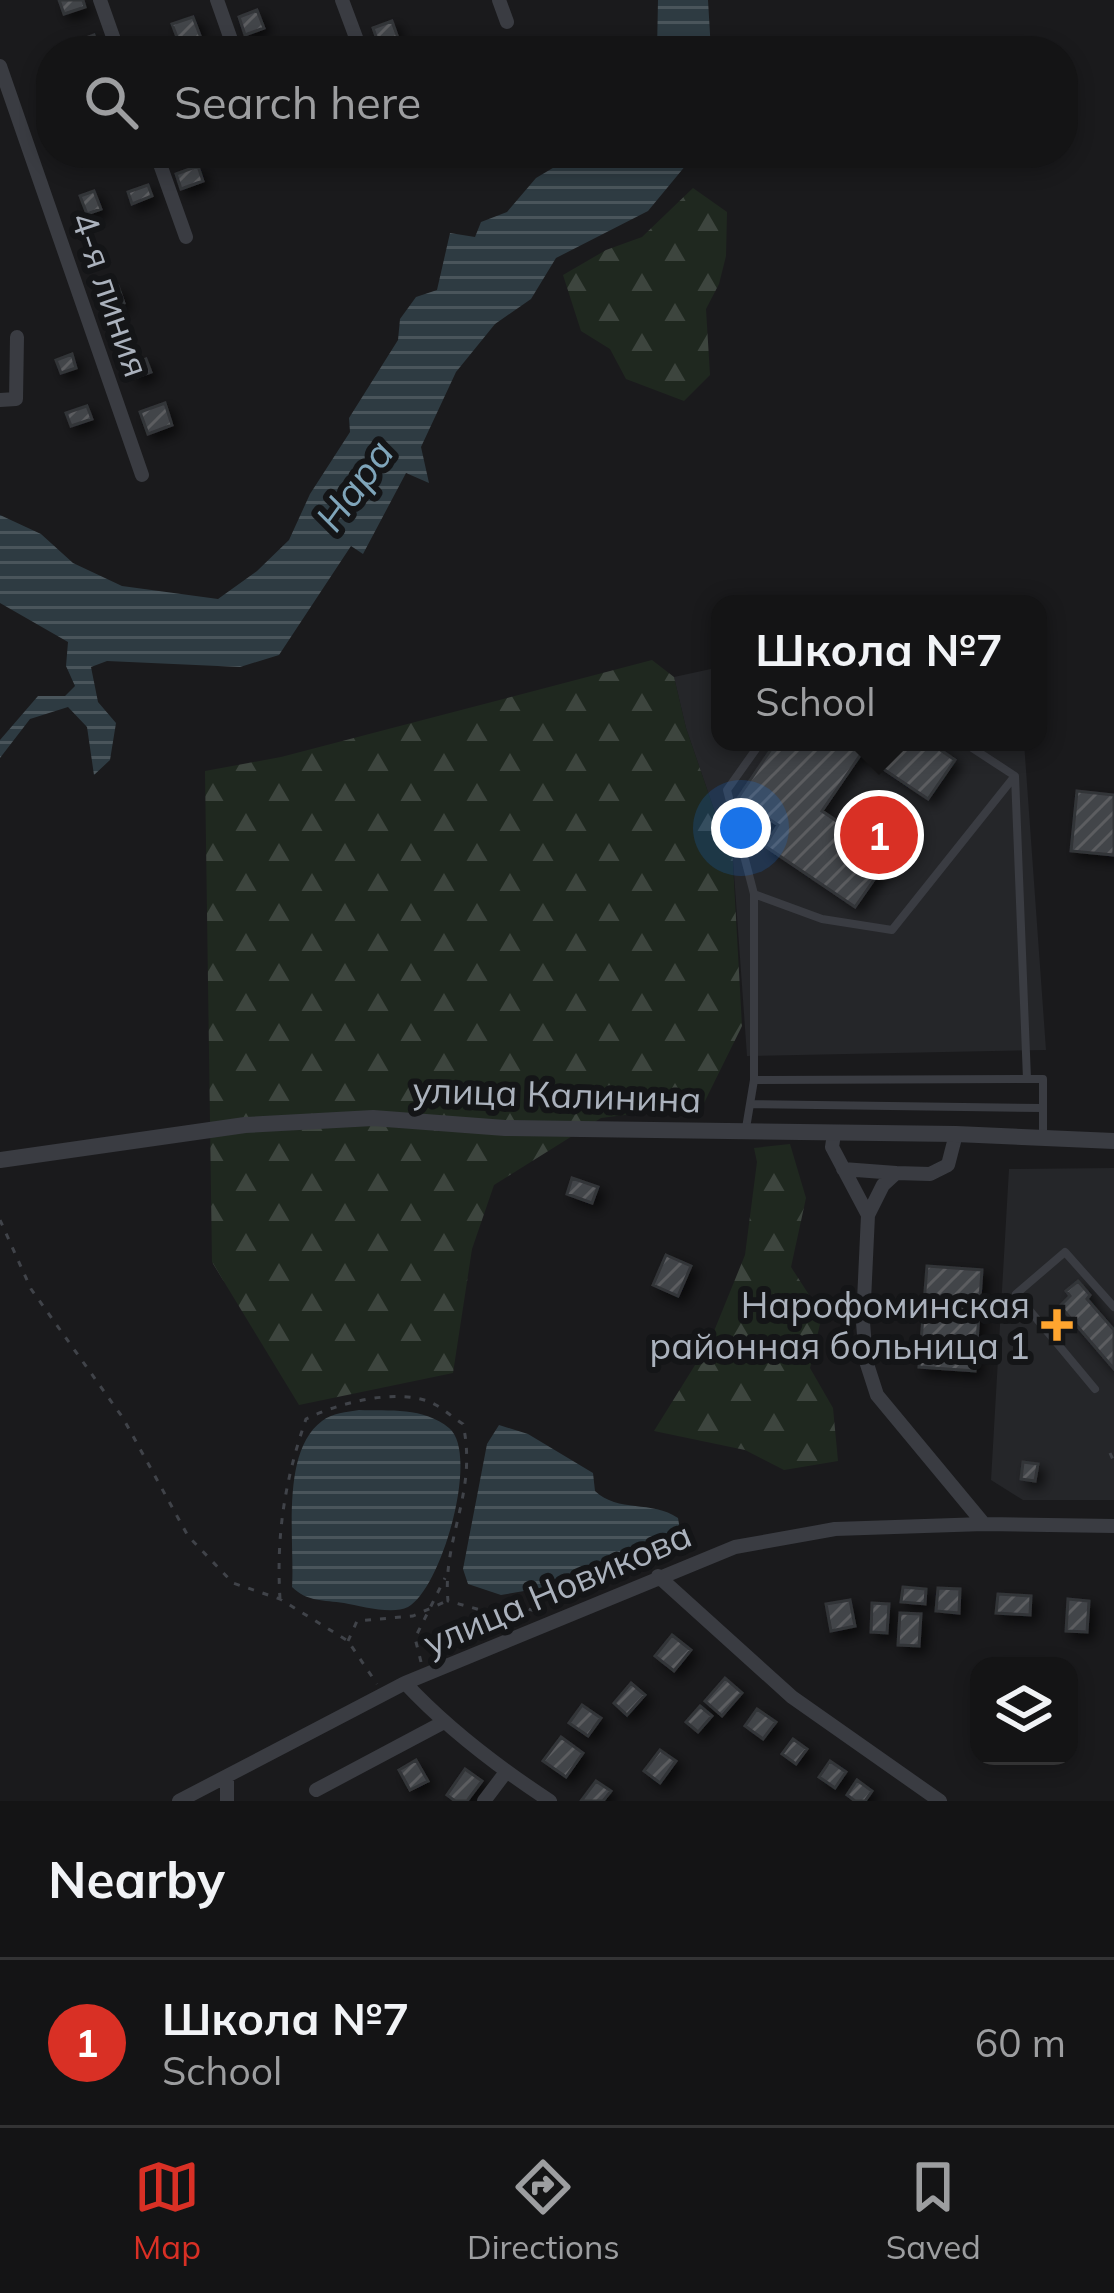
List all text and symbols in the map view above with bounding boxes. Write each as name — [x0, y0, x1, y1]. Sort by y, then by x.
search box — [36, 36, 1078, 168]
icon: search — [78, 69, 144, 135]
text: Search here — [174, 74, 421, 130]
street label: 4-я линия — [62, 206, 160, 382]
water label: Нара — [304, 430, 404, 540]
popup — [711, 595, 1047, 751]
text: Школа №7 — [755, 621, 1003, 677]
text: School — [755, 677, 876, 726]
pin: 1 — [840, 790, 918, 880]
your location — [711, 798, 771, 858]
street label: улица Калинина — [412, 1066, 702, 1122]
place label: Нарофоминская районная больница 1 — [649, 1282, 1030, 1368]
marker: Нарофоминская районная больница 1 — [1041, 1309, 1073, 1341]
street label: улица Новикова — [416, 1511, 698, 1665]
map controls — [970, 1657, 1078, 1765]
button: layers — [970, 1657, 1078, 1765]
text: Nearby — [48, 1847, 225, 1911]
text: Школа №7 — [162, 1990, 409, 2046]
text: 1 — [75, 2018, 99, 2067]
text: 60 m — [975, 2018, 1066, 2067]
text: School — [162, 2046, 282, 2095]
tab: Map — [133, 2154, 201, 2267]
tab: Directions — [467, 2154, 620, 2267]
tab: Saved — [886, 2154, 981, 2267]

